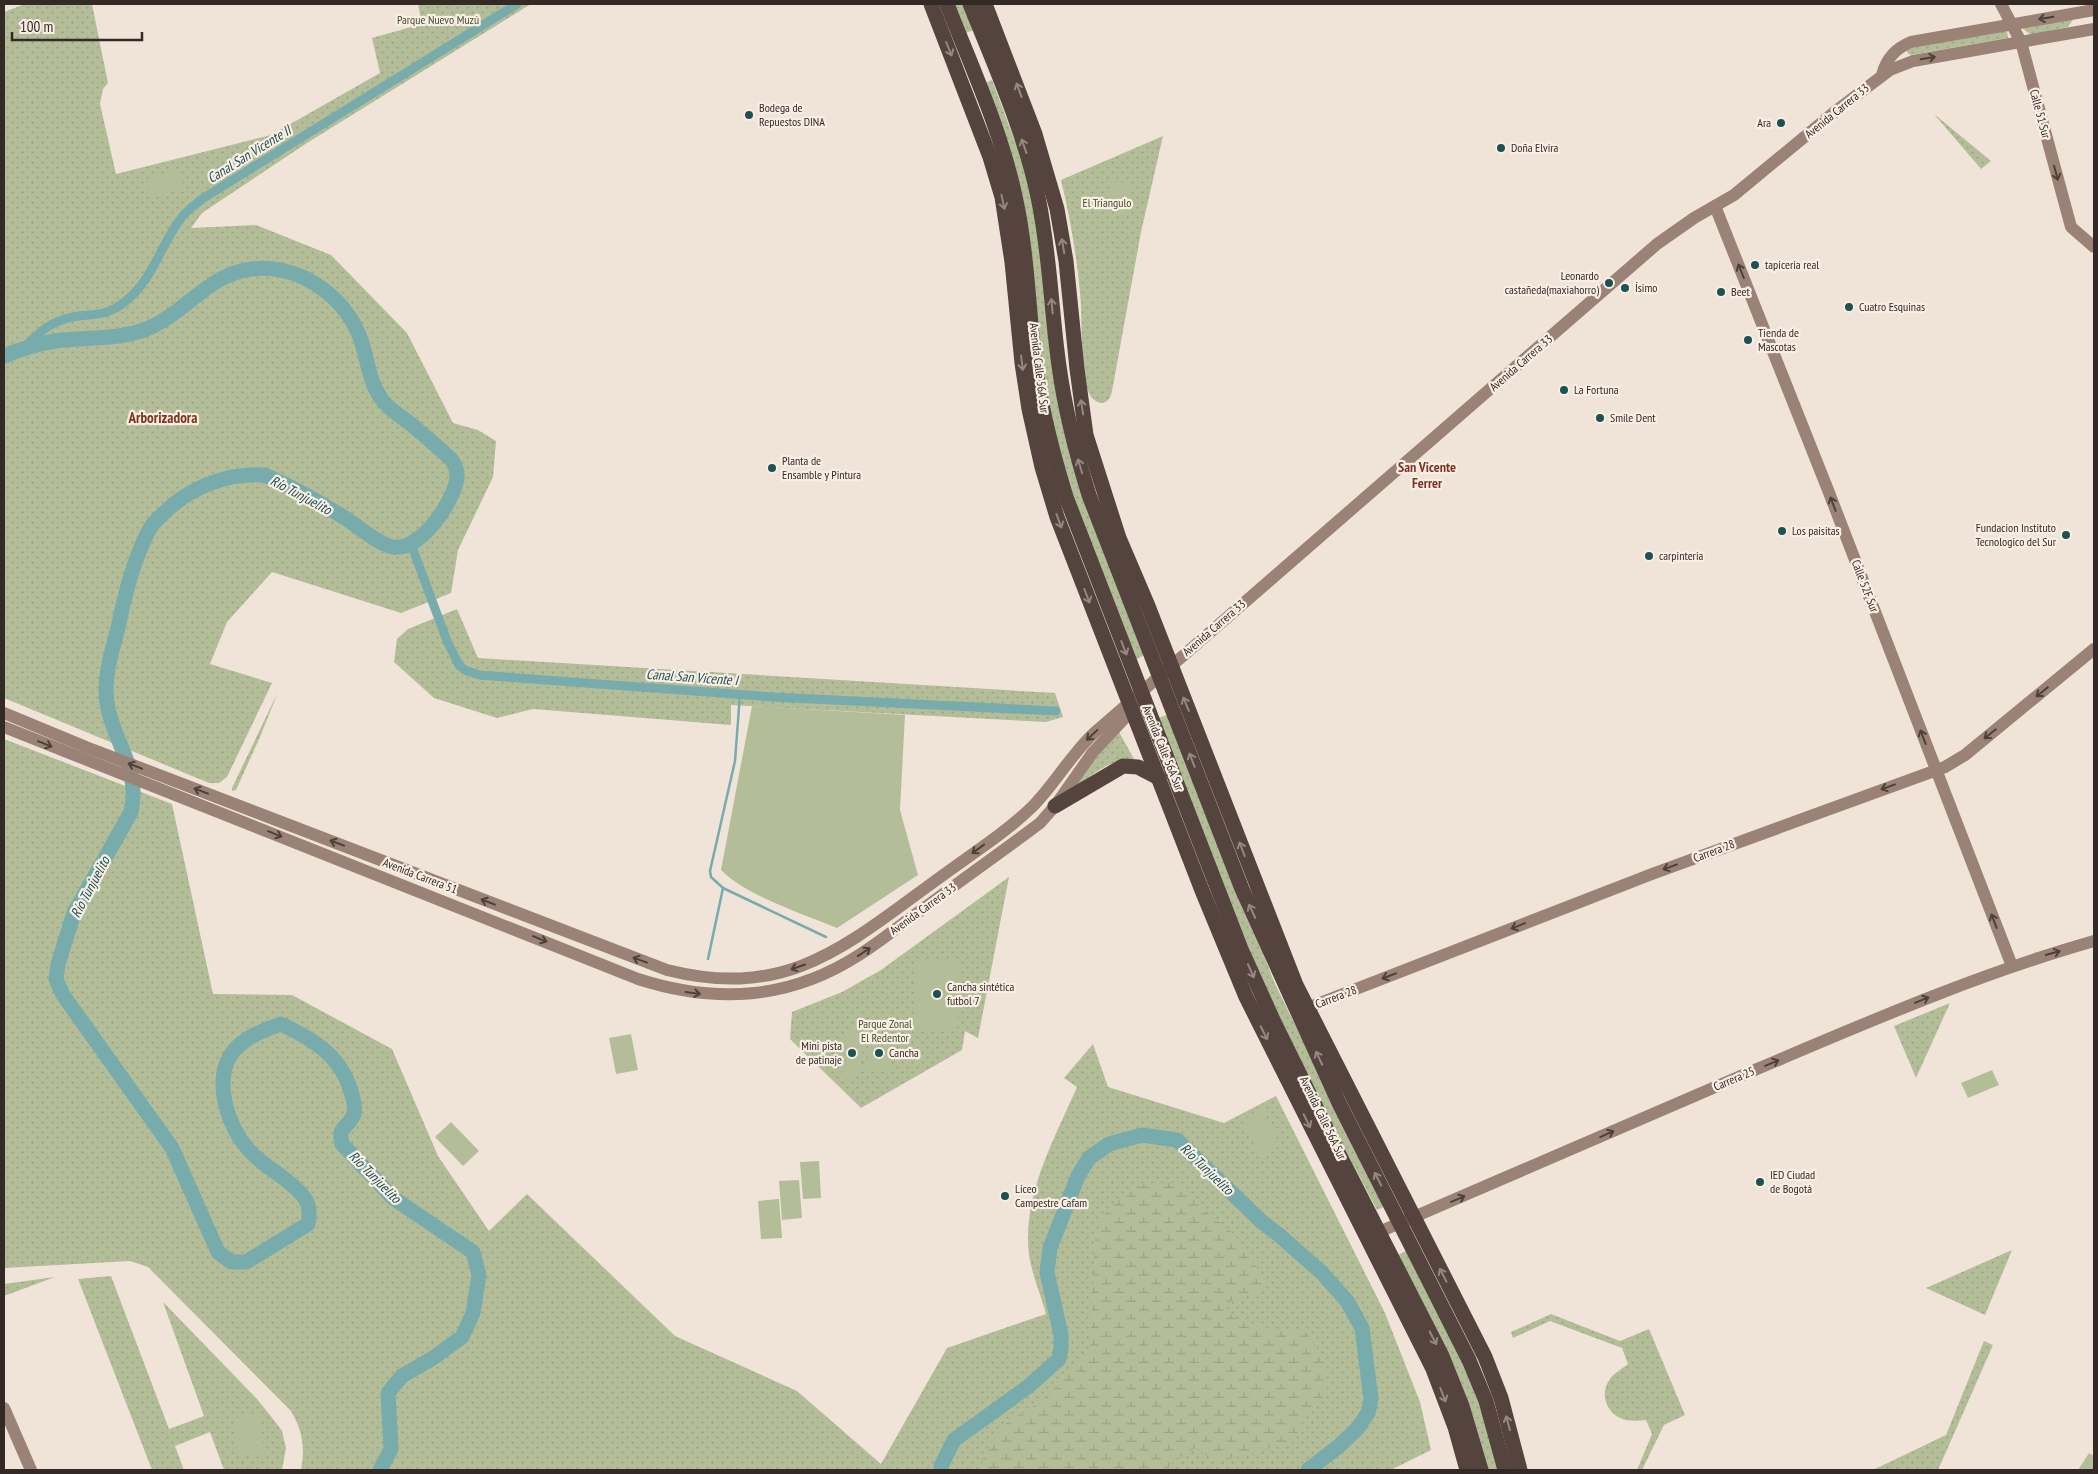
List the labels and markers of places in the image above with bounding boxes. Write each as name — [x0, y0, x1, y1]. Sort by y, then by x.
place label: Bodega de Repuestos DINA — [759, 100, 825, 129]
marker: Bodega de Repuestos DINA — [743, 109, 755, 121]
place label: Ara — [1757, 115, 1771, 130]
marker: Ara — [1775, 117, 1787, 129]
place label: Doña Elvira — [1511, 140, 1559, 155]
marker: Doña Elvira — [1495, 142, 1507, 154]
place label: tapiceria real — [1765, 257, 1819, 272]
marker: tapiceria real — [1749, 259, 1761, 271]
place label: Leonardo castañeda(maxiahorro) — [1505, 268, 1599, 297]
marker: Leonardo castañeda(maxiahorro) — [1603, 277, 1615, 289]
place label: Ísimo — [1635, 280, 1657, 295]
marker: Ísimo — [1619, 282, 1631, 294]
place label: Beet — [1731, 284, 1750, 299]
marker: Beet — [1715, 286, 1727, 298]
place label: Cuatro Esquinas — [1859, 299, 1925, 314]
marker: Cuatro Esquinas — [1843, 301, 1855, 313]
place label: Tienda de Mascotas — [1758, 325, 1799, 354]
marker: Tienda de Mascotas — [1742, 334, 1754, 346]
place label: La Fortuna — [1574, 382, 1619, 397]
marker: La Fortuna — [1558, 384, 1570, 396]
place label: Smile Dent — [1610, 410, 1656, 425]
marker: Smile Dent — [1594, 412, 1606, 424]
place label: Planta de Ensamble y Pintura — [782, 453, 861, 482]
marker: Planta de Ensamble y Pintura — [766, 462, 778, 474]
place label: Fundacion Instituto Tecnologico del Sur — [1976, 520, 2057, 549]
place label: Los paisitas — [1792, 523, 1840, 538]
marker: Los paisitas — [1776, 525, 1788, 537]
marker: Fundacion Instituto Tecnologico del Sur — [2060, 529, 2072, 541]
place label: carpinteria — [1659, 548, 1704, 563]
marker: carpinteria — [1643, 550, 1655, 562]
place label: Cancha sintética futbol 7 — [947, 979, 1015, 1008]
marker: Cancha sintética futbol 7 — [931, 988, 943, 1000]
place label: Mini pista de patinaje — [796, 1038, 842, 1067]
place label: Cancha — [889, 1045, 919, 1060]
marker: Mini pista de patinaje — [846, 1047, 858, 1059]
marker: Cancha — [873, 1047, 885, 1059]
place label: IED Ciudad de Bogotá — [1770, 1167, 1815, 1196]
marker: IED Ciudad de Bogotá — [1754, 1176, 1766, 1188]
place label: Liceo Campestre Cafam — [1015, 1181, 1087, 1210]
marker: Liceo Campestre Cafam — [999, 1190, 1011, 1202]

